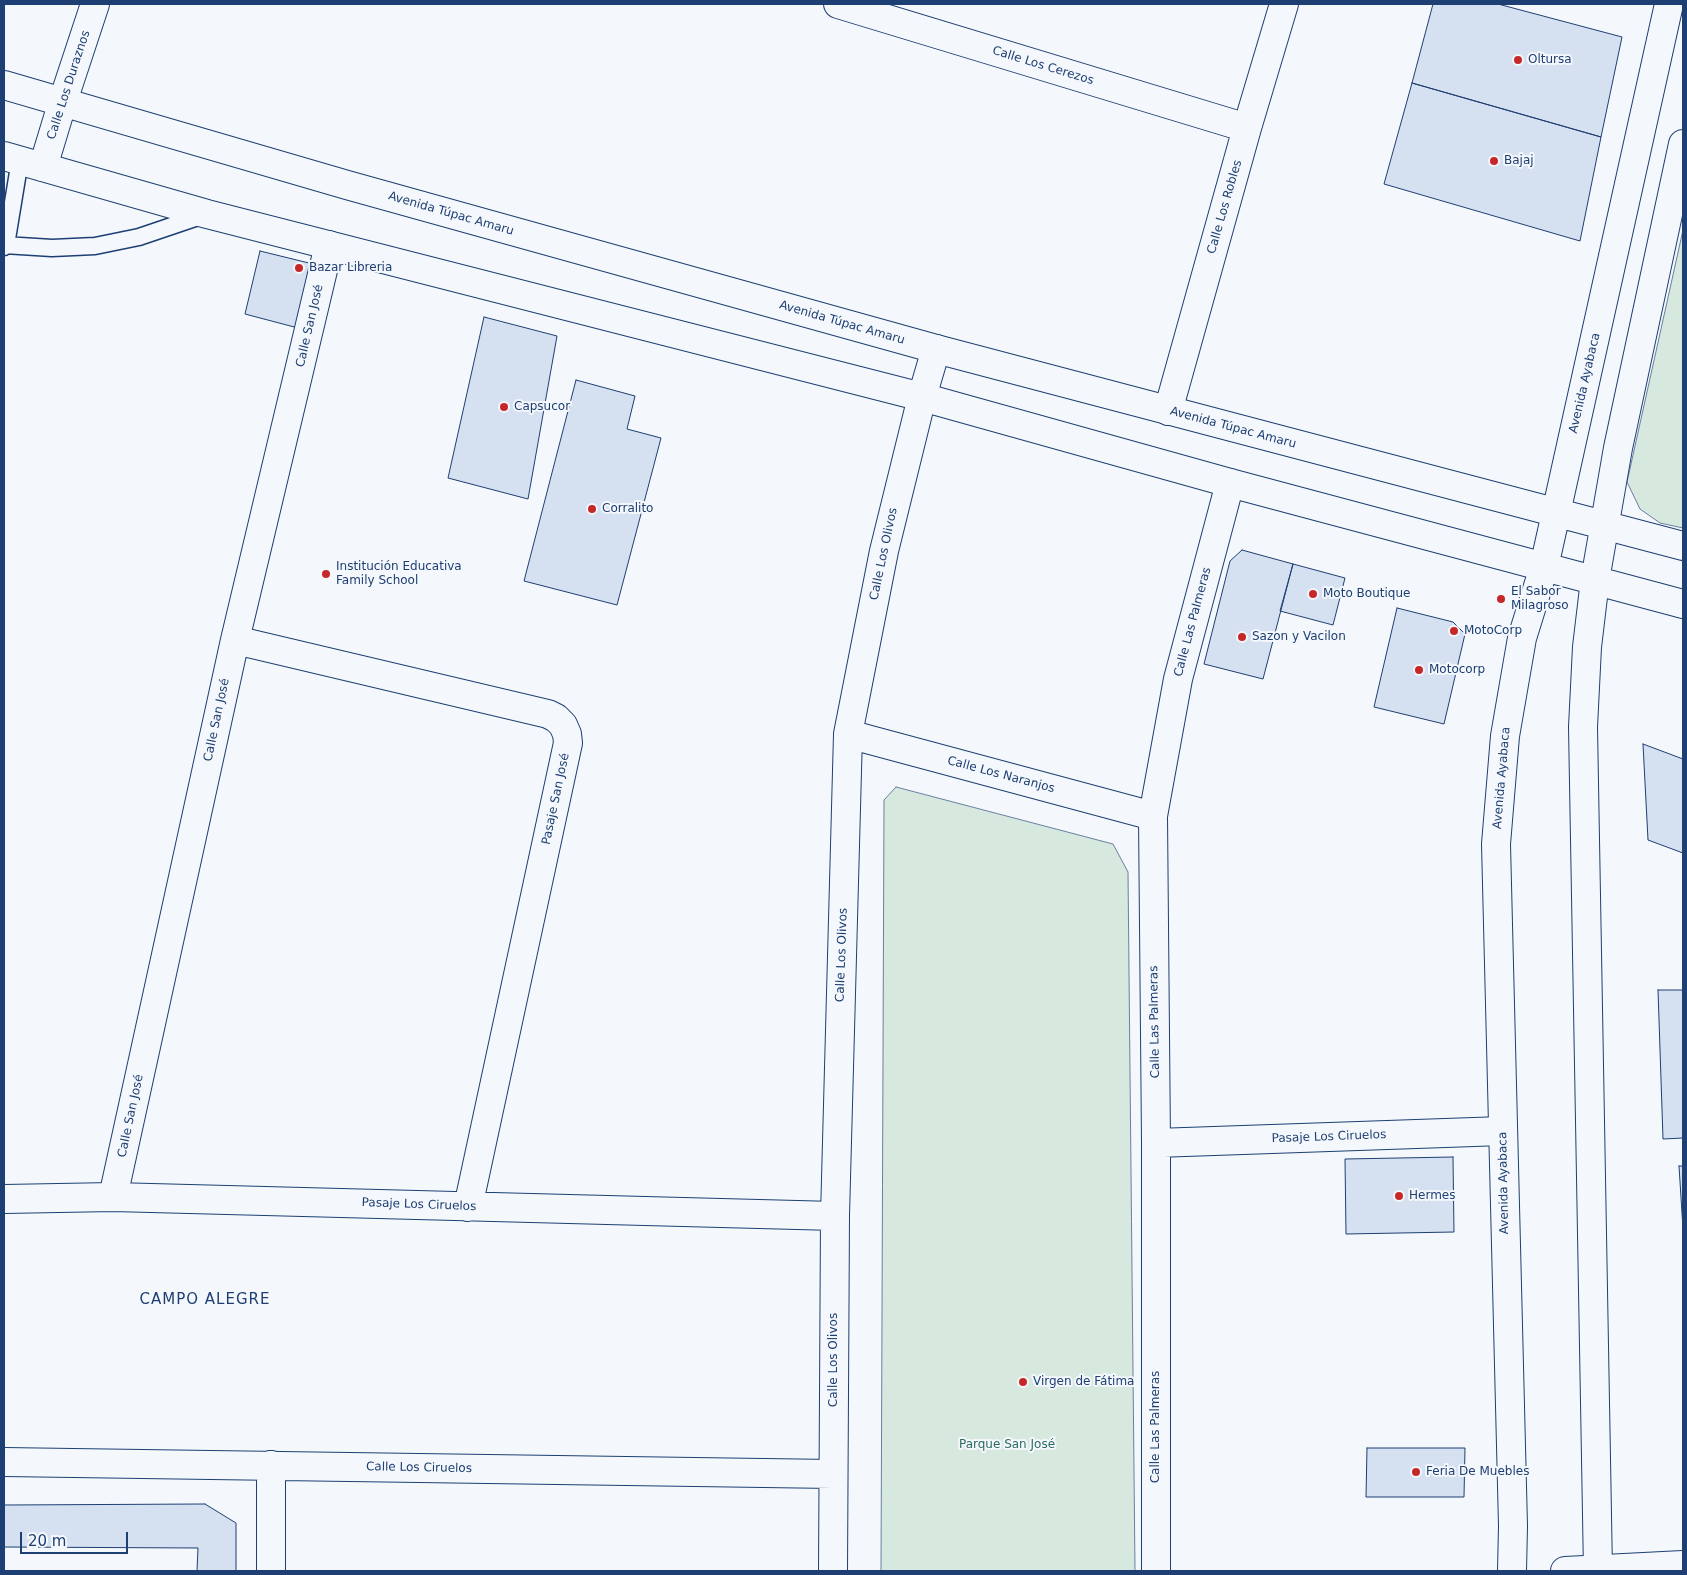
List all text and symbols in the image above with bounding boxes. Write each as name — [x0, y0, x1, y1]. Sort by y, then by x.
street label: Calle Los Duraznos — [45, 29, 93, 141]
street label: Calle Los Cerezos — [991, 44, 1095, 88]
place label: Oltursa — [1528, 53, 1572, 67]
marker: Oltursa — [1512, 54, 1524, 66]
place label: Bajaj — [1504, 154, 1534, 168]
marker: Bajaj — [1488, 155, 1500, 167]
street label: Calle Los Robles — [1205, 158, 1245, 256]
street label: Avenida Túpac Amaru — [387, 189, 515, 239]
place label: Bazar Libreria — [309, 261, 392, 275]
marker: Bazar Libreria — [293, 262, 305, 274]
street label: Calle San José — [293, 283, 327, 369]
street label: Avenida Túpac Amaru — [778, 298, 906, 348]
street label: Avenida Ayabaca — [1566, 331, 1604, 435]
place label: Capsucor — [514, 400, 570, 414]
marker: Capsucor — [498, 401, 510, 413]
street label: Avenida Túpac Amaru — [1168, 404, 1298, 452]
place label: Corralito — [602, 502, 653, 516]
marker: Corralito — [586, 503, 598, 515]
street label: Calle Los Olivos — [867, 506, 901, 602]
place label: Institución Educativa Family School — [336, 560, 462, 588]
street label: Calle Las Palmeras — [1171, 566, 1215, 678]
marker: Institución Educativa Family School — [320, 568, 332, 580]
place label: El Sabor Milagroso — [1511, 585, 1569, 613]
place label: Moto Boutique — [1323, 587, 1410, 601]
marker: Moto Boutique — [1307, 588, 1319, 600]
marker: El Sabor Milagroso — [1495, 593, 1507, 605]
place label: MotoCorp — [1464, 624, 1522, 638]
marker: MotoCorp — [1448, 625, 1460, 637]
place label: Sazon y Vacilon — [1252, 630, 1346, 644]
marker: Sazon y Vacilon — [1236, 631, 1248, 643]
place label: Motocorp — [1429, 663, 1485, 677]
marker: Motocorp — [1413, 664, 1425, 676]
street label: Calle San José — [201, 677, 233, 763]
street label: Avenida Ayabaca — [1490, 726, 1514, 830]
street label: Pasaje San José — [539, 752, 573, 846]
street label: Calle Los Naranjos — [946, 754, 1056, 796]
street label: Calle Los Olivos — [833, 908, 851, 1002]
street label: Calle Las Palmeras — [1147, 966, 1163, 1078]
street label: Calle San José — [115, 1073, 147, 1159]
street label: Pasaje Los Ciruelos — [1271, 1128, 1387, 1146]
street label: Avenida Ayabaca — [1496, 1132, 1512, 1234]
place label: Hermes — [1409, 1189, 1455, 1203]
marker: Hermes — [1393, 1190, 1405, 1202]
street label: Pasaje Los Ciruelos — [361, 1196, 477, 1214]
district label: CAMPO ALEGRE — [138, 1291, 272, 1309]
street label: Calle Los Olivos — [827, 1313, 841, 1407]
street label: Calle Las Palmeras — [1149, 1371, 1163, 1483]
place label: Virgen de Fátima — [1033, 1375, 1134, 1389]
marker: Virgen de Fátima — [1017, 1376, 1029, 1388]
park label: Parque San José — [959, 1438, 1055, 1452]
street label: Calle Los Ciruelos — [366, 1460, 472, 1476]
place label: Feria De Muebles — [1426, 1465, 1529, 1479]
marker: Feria De Muebles — [1410, 1466, 1422, 1478]
scale bar — [22, 1522, 130, 1554]
text: 20 m — [28, 1532, 66, 1550]

